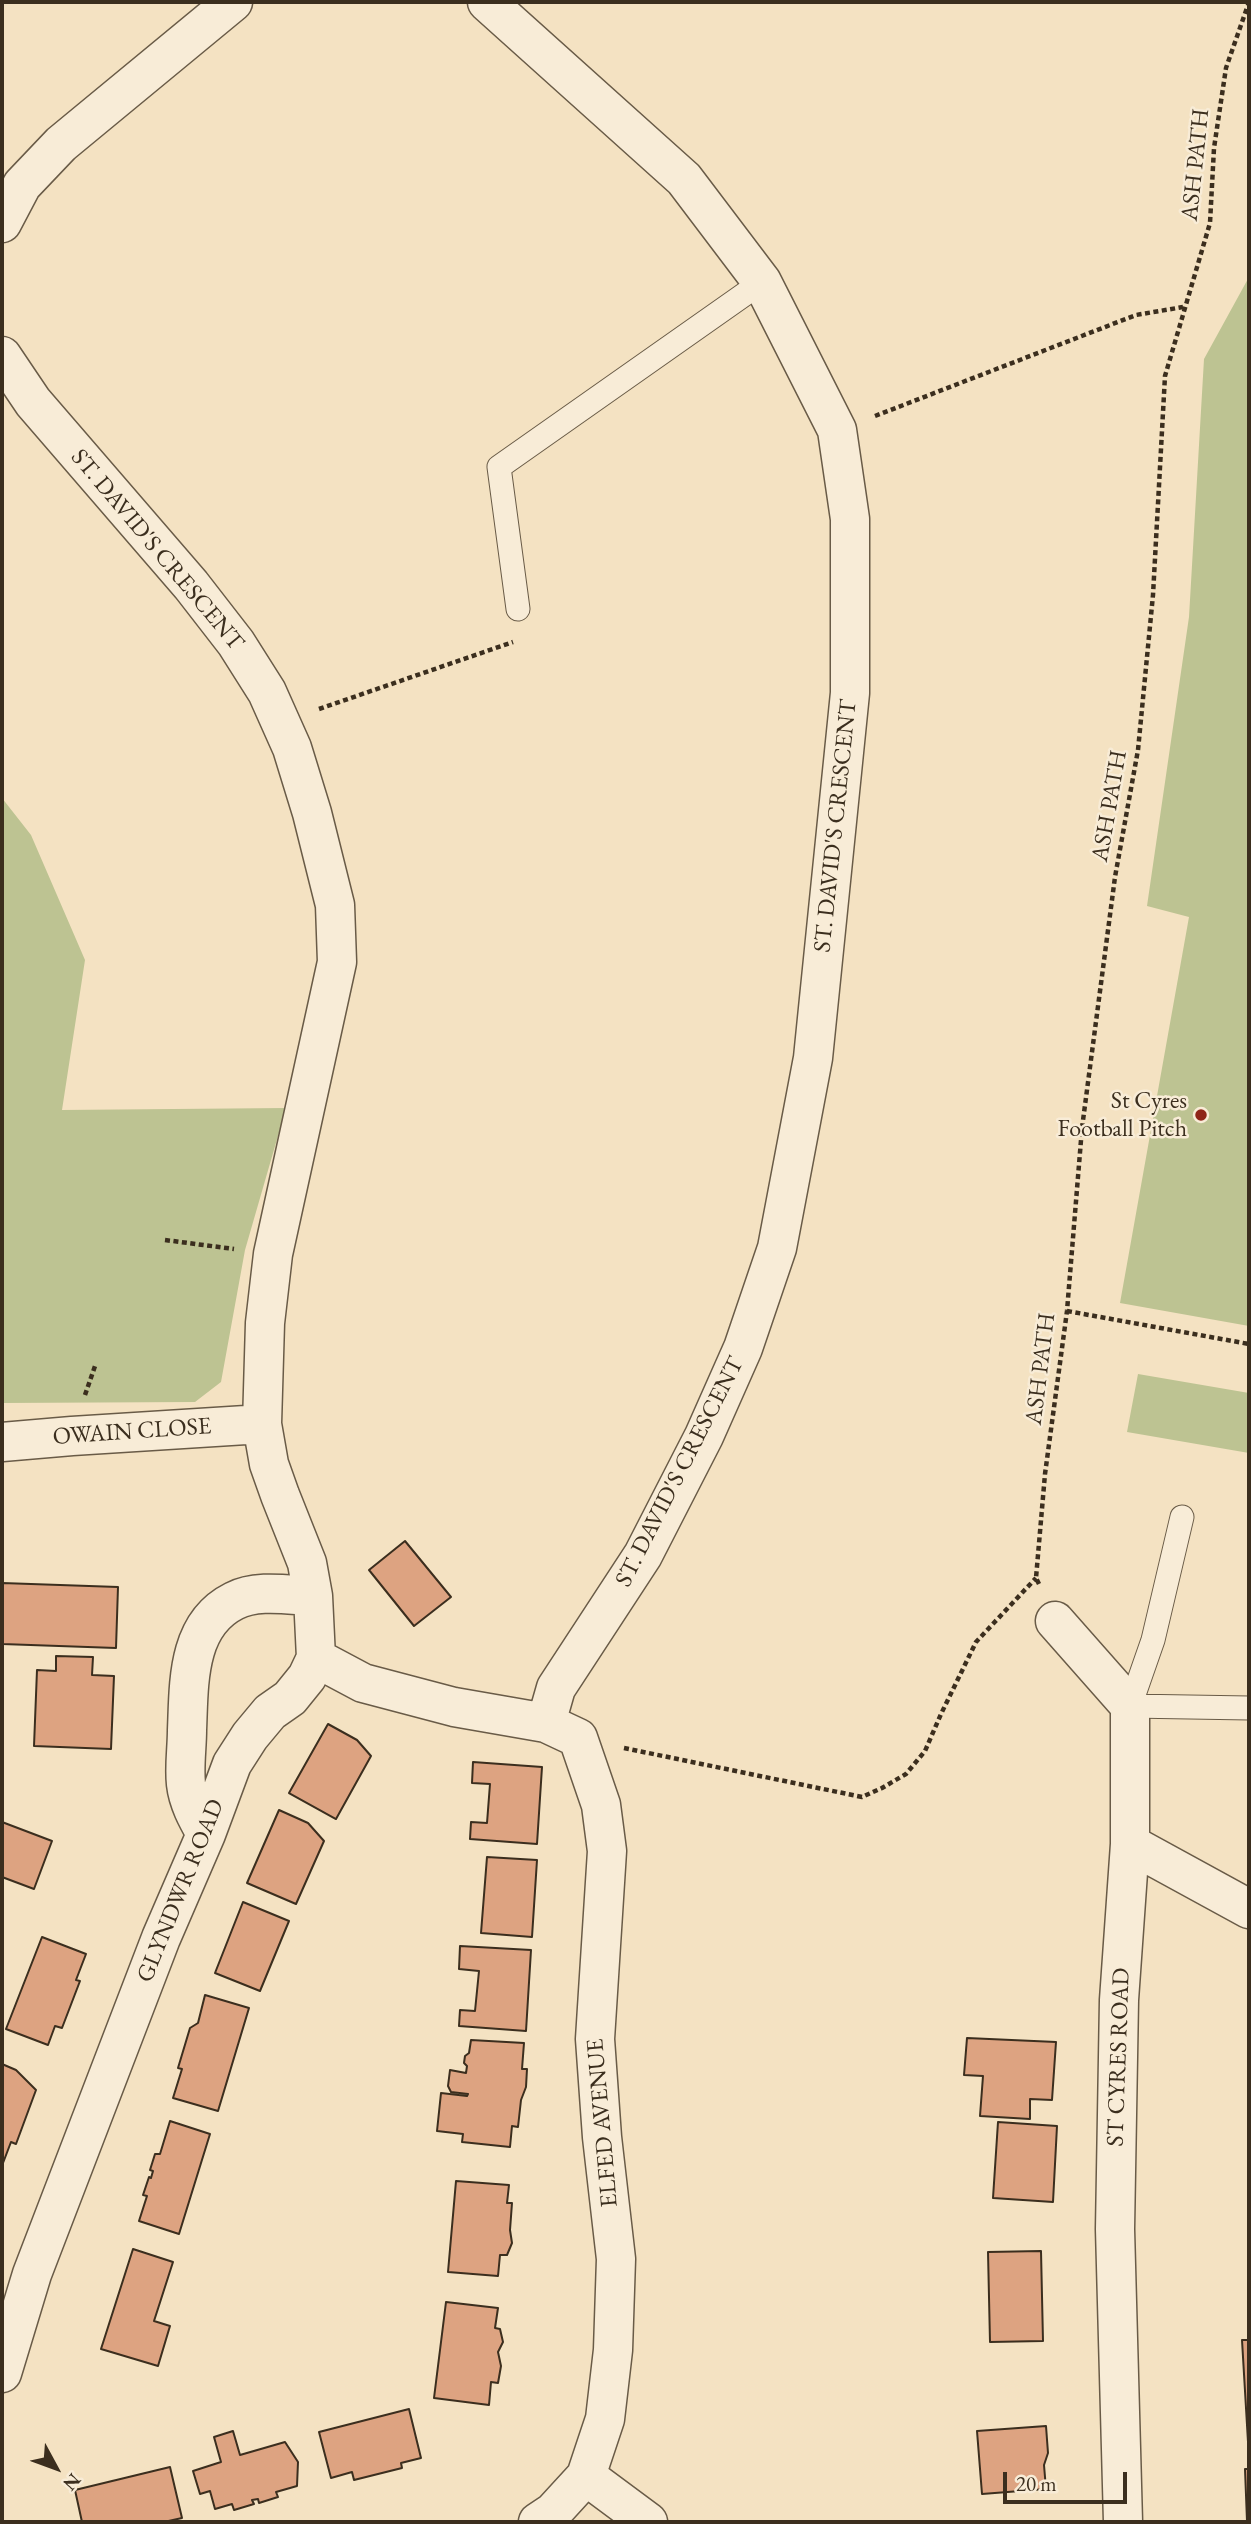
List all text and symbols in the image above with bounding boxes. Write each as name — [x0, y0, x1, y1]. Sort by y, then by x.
street label: ASH PATH — [1176, 107, 1216, 223]
street label: ST. DAVID'S CRESCENT — [64, 443, 250, 657]
street label: ST. DAVID'S CRESCENT — [808, 698, 864, 954]
street label: ASH PATH — [1086, 748, 1134, 864]
place label: St Cyres Football Pitch — [1058, 1087, 1187, 1143]
marker: St Cyres Football Pitch — [1193, 1107, 1209, 1123]
street label: ASH PATH — [1020, 1311, 1062, 1427]
street label: ST. DAVID'S CRESCENT — [610, 1352, 750, 1592]
street label: OWAIN CLOSE — [52, 1412, 212, 1452]
street label: GLYNDWR ROAD — [131, 1795, 231, 1987]
street label: ST CYRES ROAD — [1101, 1967, 1137, 2147]
street label: ELFED AVENUE — [581, 2037, 625, 2209]
north arrow — [21, 2433, 91, 2503]
scale bar — [1006, 2458, 1130, 2502]
text: N — [58, 2468, 87, 2496]
text: 20 m — [1016, 2470, 1057, 2497]

